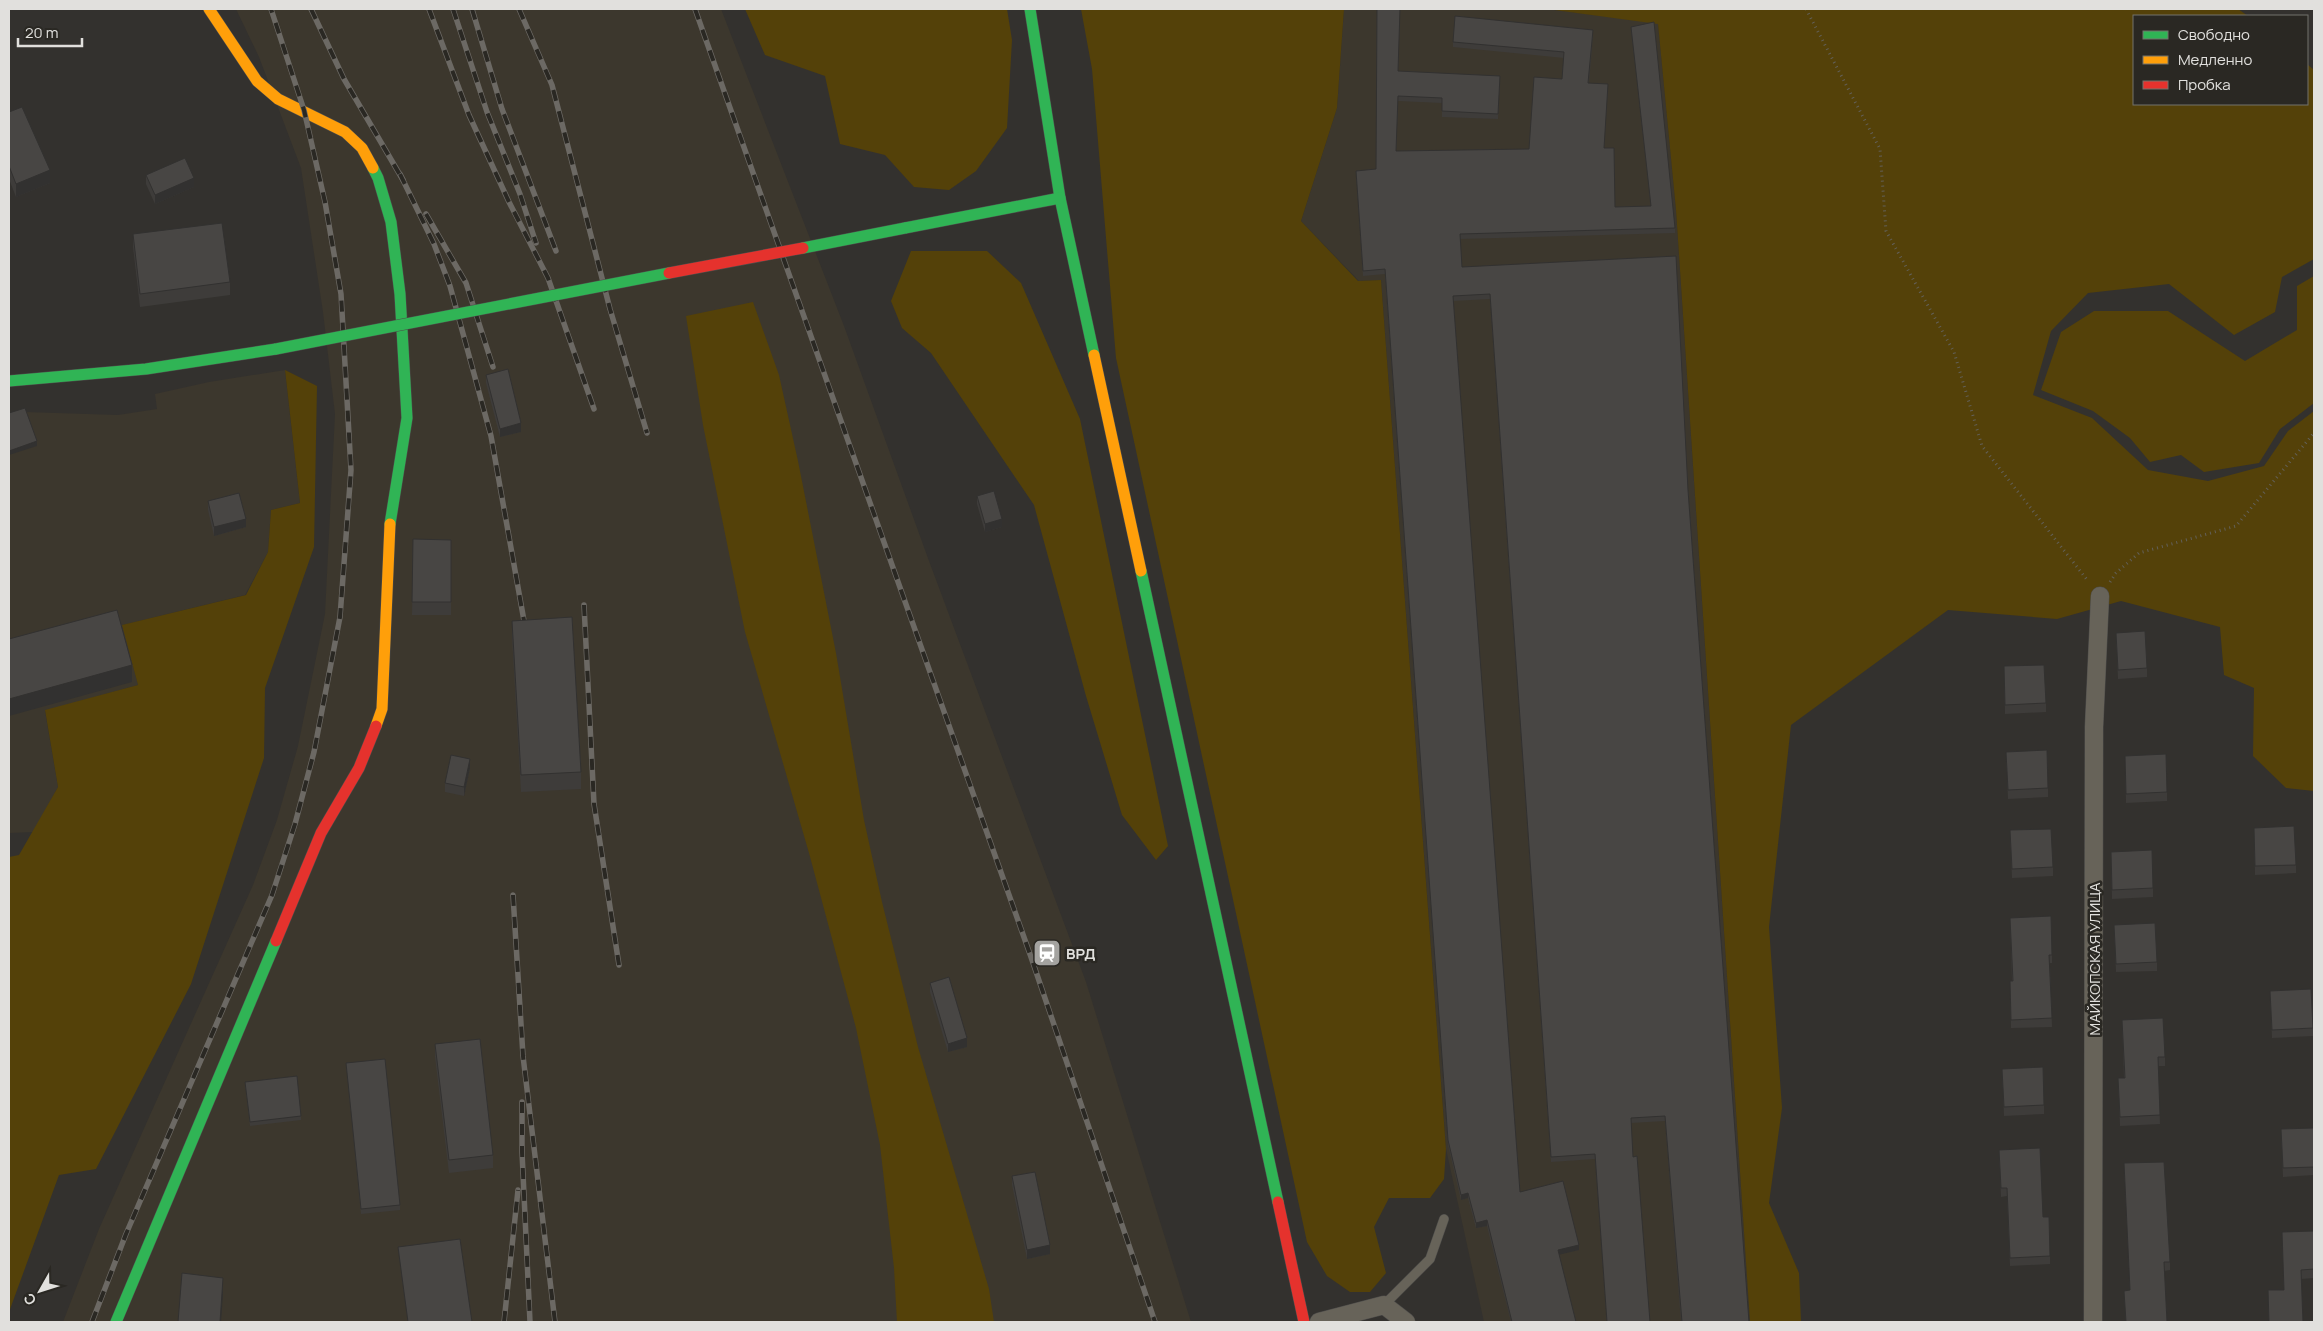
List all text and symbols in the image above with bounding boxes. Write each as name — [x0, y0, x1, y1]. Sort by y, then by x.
scale bar — [18, 15, 81, 47]
legend — [2133, 15, 2308, 105]
text: 20 m — [25, 22, 58, 43]
text: Свободно — [2178, 24, 2250, 45]
text: Медленно — [2178, 49, 2252, 70]
text: Пробка — [2178, 74, 2231, 95]
street label: МАЙКОПСКАЯ УЛИЦА — [2084, 882, 2105, 1035]
station icon: ВРД — [1032, 938, 1062, 968]
place label: ВРД — [1066, 943, 1096, 964]
north arrow — [15, 1266, 65, 1316]
text: С — [19, 1289, 40, 1309]

